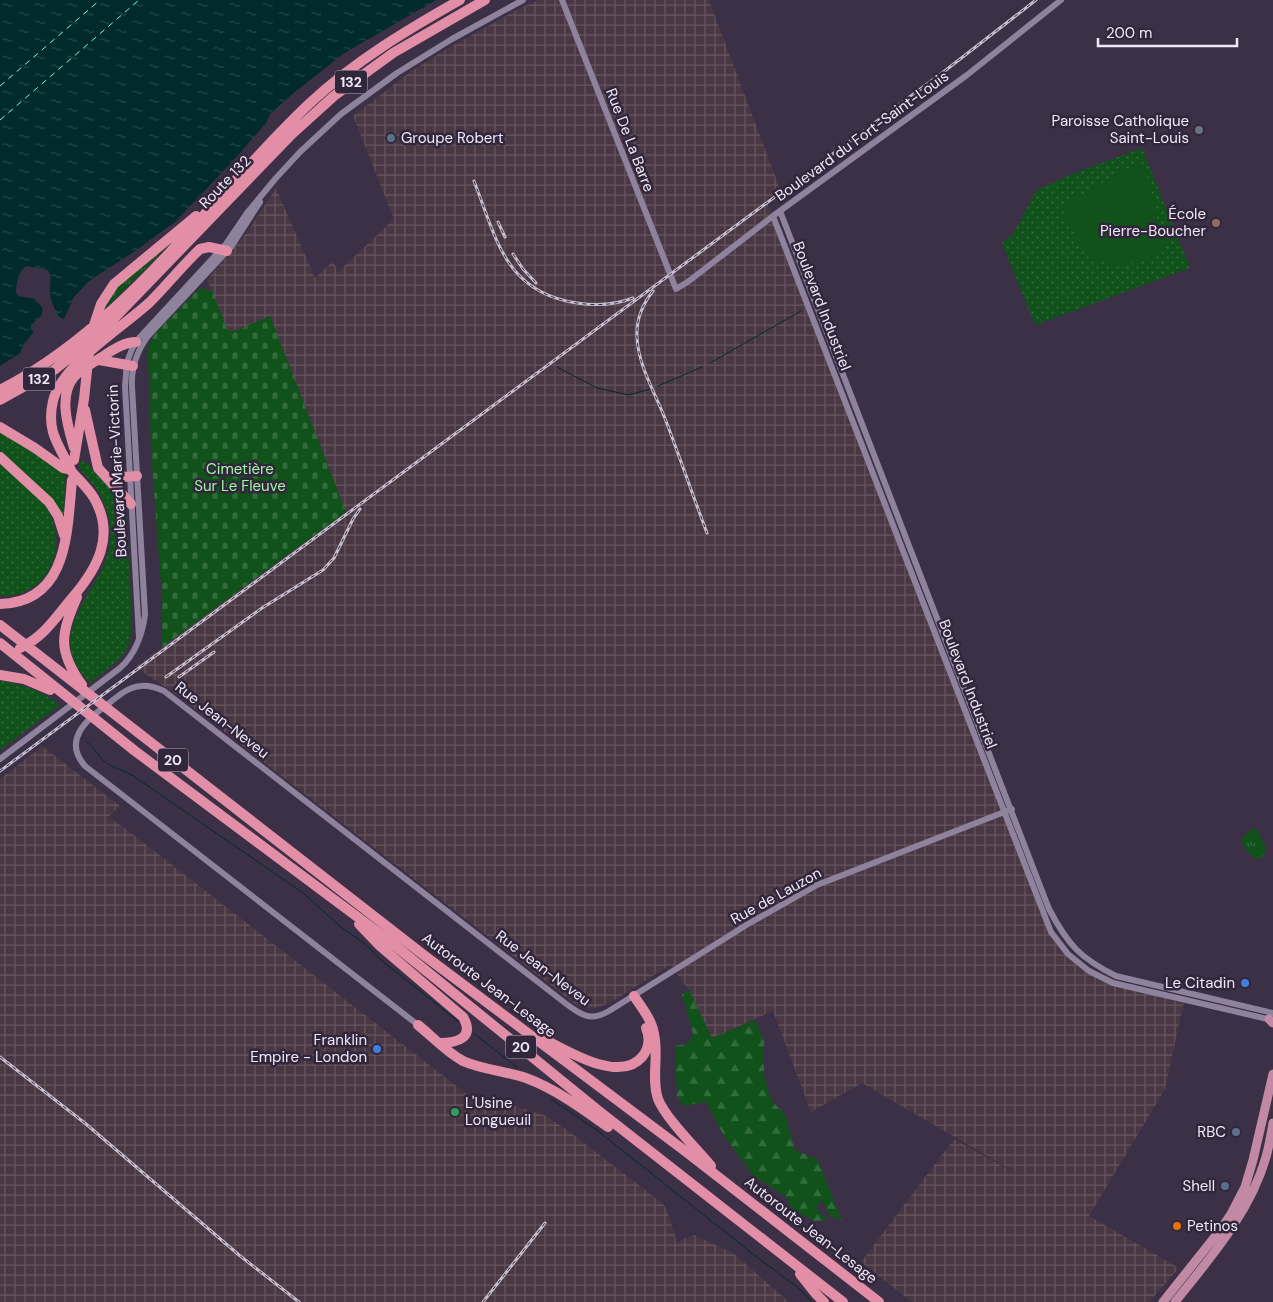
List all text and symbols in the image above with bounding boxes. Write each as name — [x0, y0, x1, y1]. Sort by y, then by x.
scale bar — [1098, 15, 1237, 47]
text: 200 m — [1106, 23, 1152, 43]
street label: Boulevard du Fort-Saint-Louis — [771, 66, 953, 206]
road number: 132 — [335, 70, 367, 94]
street label: Rue De La Barre — [601, 85, 659, 195]
place label: Paroisse Catholique Saint-Louis — [1052, 111, 1189, 148]
marker: Paroisse Catholique Saint-Louis — [1193, 124, 1205, 136]
place label: Groupe Robert — [401, 128, 504, 148]
marker: Groupe Robert — [385, 132, 397, 144]
street label: Route 132 — [195, 151, 255, 213]
place label: École Pierre-Boucher — [1100, 204, 1206, 241]
marker: École Pierre-Boucher — [1210, 217, 1222, 229]
street label: Boulevard Industriel — [788, 239, 856, 373]
road number: 132 — [23, 368, 55, 390]
street label: Boulevard Marie-Victorin — [102, 384, 132, 558]
park label: Cimetière Sur Le Fleuve — [194, 459, 286, 496]
street label: Boulevard Industriel — [934, 617, 1002, 751]
street label: Rue Jean-Neveu — [171, 677, 273, 763]
road number: 20 — [158, 748, 188, 772]
street label: Rue de Lauzon — [727, 863, 825, 929]
street label: Rue Jean-Neveu — [491, 926, 595, 1010]
street label: Autoroute Jean-Lesage — [418, 928, 560, 1042]
place label: Le Citadin — [1165, 973, 1235, 993]
marker: Le Citadin — [1239, 977, 1251, 989]
place label: Franklin Empire - London — [250, 1030, 367, 1067]
road number: 20 — [506, 1036, 536, 1058]
marker: Franklin Empire - London — [371, 1043, 383, 1055]
place label: L'Usine Longueuil — [465, 1093, 531, 1130]
marker: L'Usine Longueuil — [449, 1106, 461, 1118]
place label: RBC — [1197, 1122, 1226, 1142]
marker: RBC — [1230, 1126, 1242, 1138]
street label: Autoroute Jean-Lesage — [741, 1172, 881, 1288]
place label: Shell — [1182, 1176, 1215, 1196]
marker: Shell — [1219, 1180, 1231, 1192]
place label: Petinos — [1187, 1216, 1238, 1236]
marker: Petinos — [1171, 1220, 1183, 1232]

